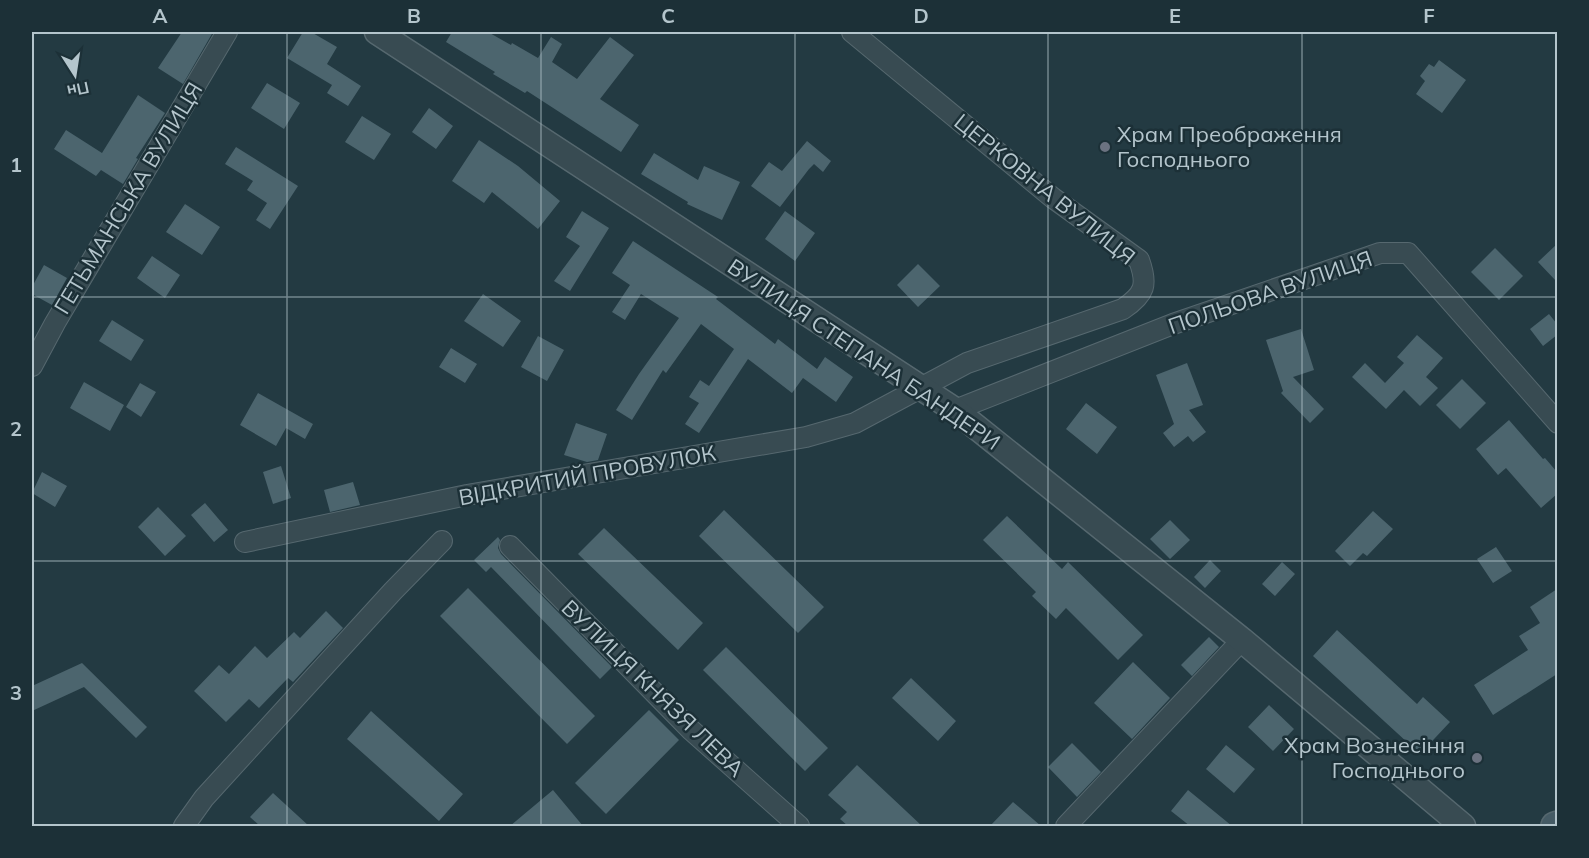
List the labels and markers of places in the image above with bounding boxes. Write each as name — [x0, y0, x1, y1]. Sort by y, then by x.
place label: Храм Преображення Господнього — [1117, 120, 1342, 173]
marker: Храм Преображення Господнього — [1098, 140, 1112, 154]
place label: Храм Вознесіння Господнього — [1284, 731, 1465, 784]
marker: Храм Вознесіння Господнього — [1470, 751, 1484, 765]

